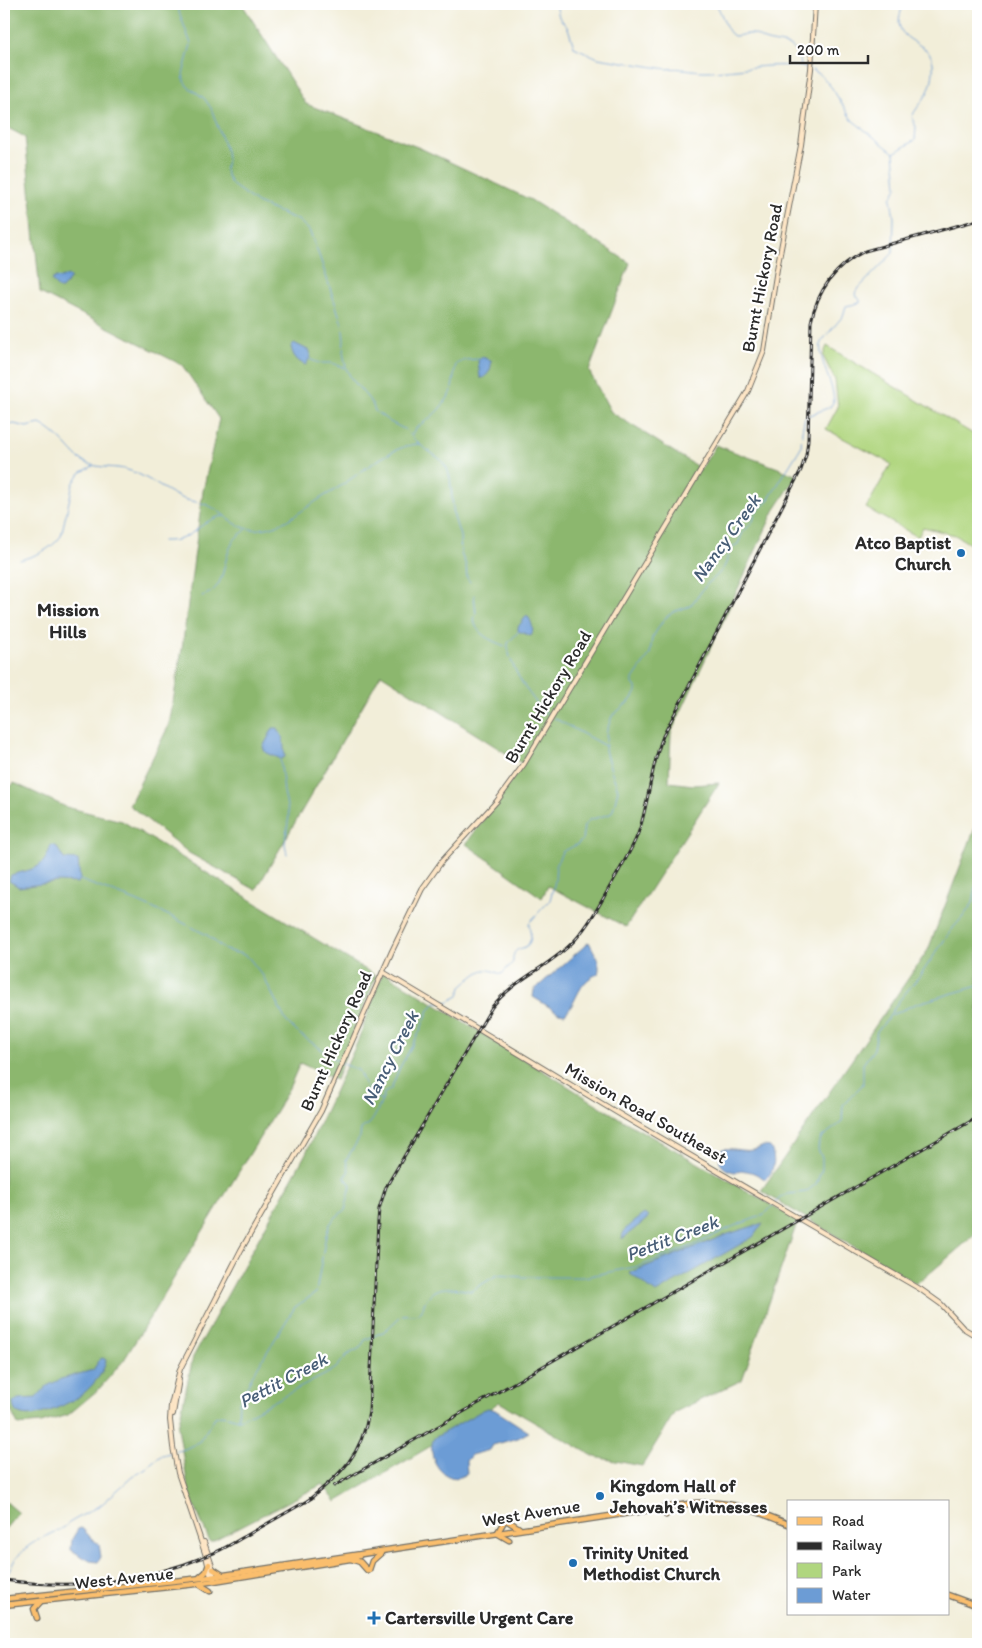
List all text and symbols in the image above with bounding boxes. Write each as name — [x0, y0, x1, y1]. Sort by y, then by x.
scale bar — [790, 32, 867, 64]
text: 200 m — [797, 41, 840, 59]
street label: Burnt Hickory Road — [737, 201, 787, 354]
water label: Nancy Creek — [686, 489, 766, 586]
place label: Atco Baptist Church — [854, 532, 951, 575]
marker: Atco Baptist Church — [955, 547, 967, 559]
district label: Mission Hills — [37, 598, 99, 643]
street label: Burnt Hickory Road — [500, 626, 597, 767]
street label: Burnt Hickory Road — [295, 967, 377, 1114]
water label: Nancy Creek — [356, 1006, 424, 1109]
street label: Mission Road Southeast — [561, 1058, 731, 1169]
water label: Pettit Creek — [623, 1210, 722, 1266]
water label: Pettit Creek — [235, 1347, 332, 1413]
place label: Kingdom Hall of Jehovah’s Witnesses — [609, 1475, 767, 1518]
marker: Kingdom Hall of Jehovah’s Witnesses — [594, 1490, 606, 1502]
street label: West Avenue — [480, 1494, 582, 1532]
legend — [787, 1500, 950, 1616]
text: Road — [832, 1512, 865, 1530]
text: Railway — [832, 1536, 882, 1554]
place label: Trinity United Methodist Church — [582, 1542, 720, 1585]
marker: Trinity United Methodist Church — [567, 1557, 579, 1569]
street label: West Avenue — [73, 1562, 175, 1594]
text: Park — [832, 1562, 862, 1580]
text: Water — [832, 1586, 871, 1604]
place label: Cartersville Urgent Care — [385, 1607, 574, 1629]
marker: Cartersville Urgent Care — [367, 1611, 381, 1625]

